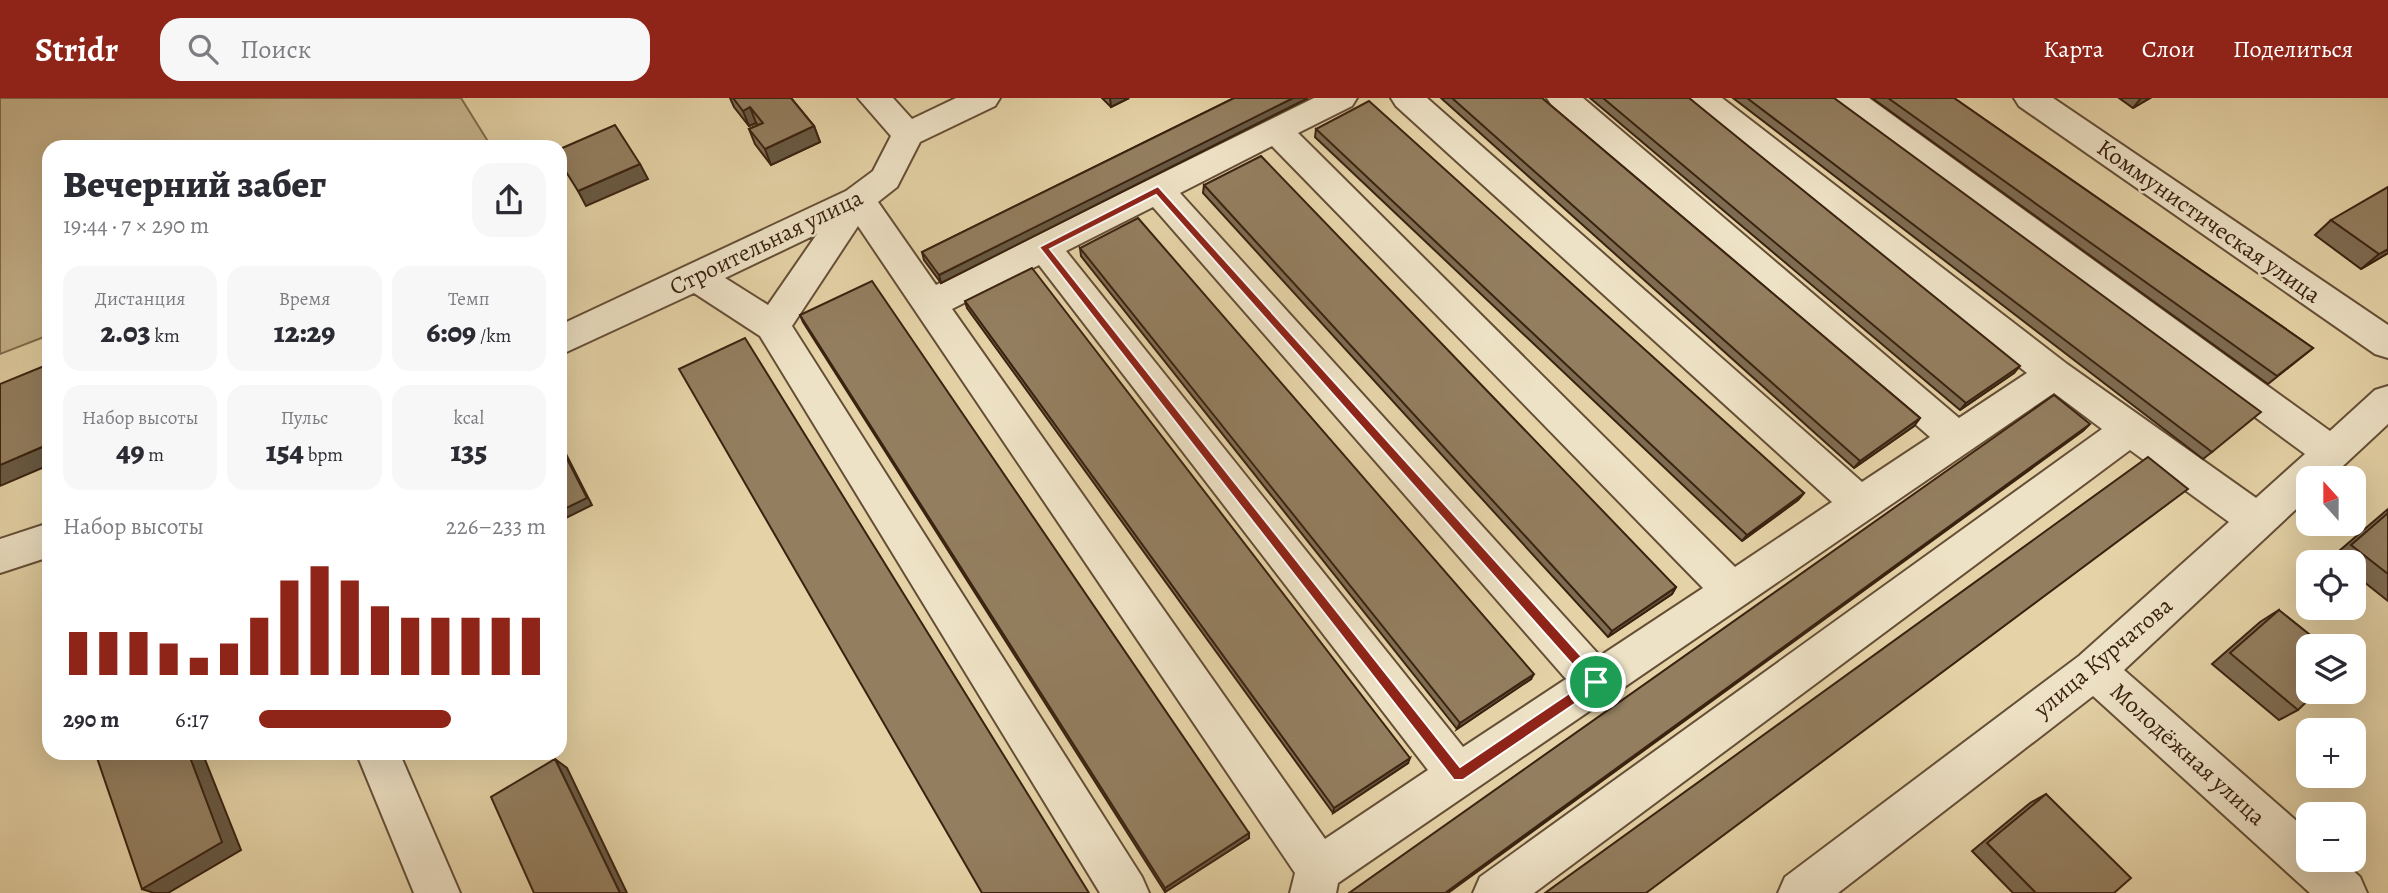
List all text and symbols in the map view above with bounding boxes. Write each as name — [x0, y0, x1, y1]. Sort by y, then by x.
search box — [160, 18, 650, 81]
text: Stridr — [35, 27, 118, 72]
icon: search — [184, 30, 222, 68]
text: Поиск — [240, 32, 311, 67]
text: Карта — [2043, 33, 2104, 65]
text: Слои — [2142, 33, 2195, 65]
text: Поделиться — [2233, 33, 2353, 65]
street label: Коммунистическая улица — [2091, 131, 2327, 311]
text: Вечерний забег — [63, 158, 326, 210]
button: share — [472, 163, 546, 237]
street label: Строительная улица — [664, 181, 868, 303]
text: 19:44 · 7 × 290 m — [63, 210, 209, 241]
text: Дистанция — [95, 286, 185, 312]
text: Время — [279, 286, 330, 312]
text: Темп — [448, 286, 490, 312]
text: 2.03 — [101, 312, 151, 352]
text: 12:29 — [274, 312, 335, 352]
text: 6:09 — [426, 312, 476, 352]
text: km — [151, 323, 180, 349]
text: /km — [476, 323, 511, 349]
text: Набор высоты — [82, 405, 198, 431]
text: Пульс — [281, 405, 328, 431]
text: kcal — [454, 405, 484, 431]
text: 49 — [116, 431, 145, 471]
text: 154 — [266, 431, 304, 471]
text: 135 — [450, 431, 487, 471]
text: m — [145, 442, 164, 468]
text: bpm — [304, 442, 343, 468]
north arrow — [2296, 466, 2366, 536]
map controls — [2296, 466, 2366, 872]
text: Набор высоты — [63, 511, 204, 542]
text: 226–233 m — [446, 511, 546, 542]
button: locate — [2296, 550, 2366, 620]
street label: улица Курчатова — [2026, 589, 2179, 725]
button: layers — [2296, 634, 2366, 704]
pin — [1566, 652, 1626, 712]
icon: arrive — [1577, 663, 1615, 701]
street label: Молодёжная улица — [2103, 676, 2273, 832]
text: 290 m — [63, 704, 120, 735]
text: 6:17 — [175, 704, 209, 735]
button: + — [2296, 718, 2366, 788]
button: − — [2296, 802, 2366, 872]

